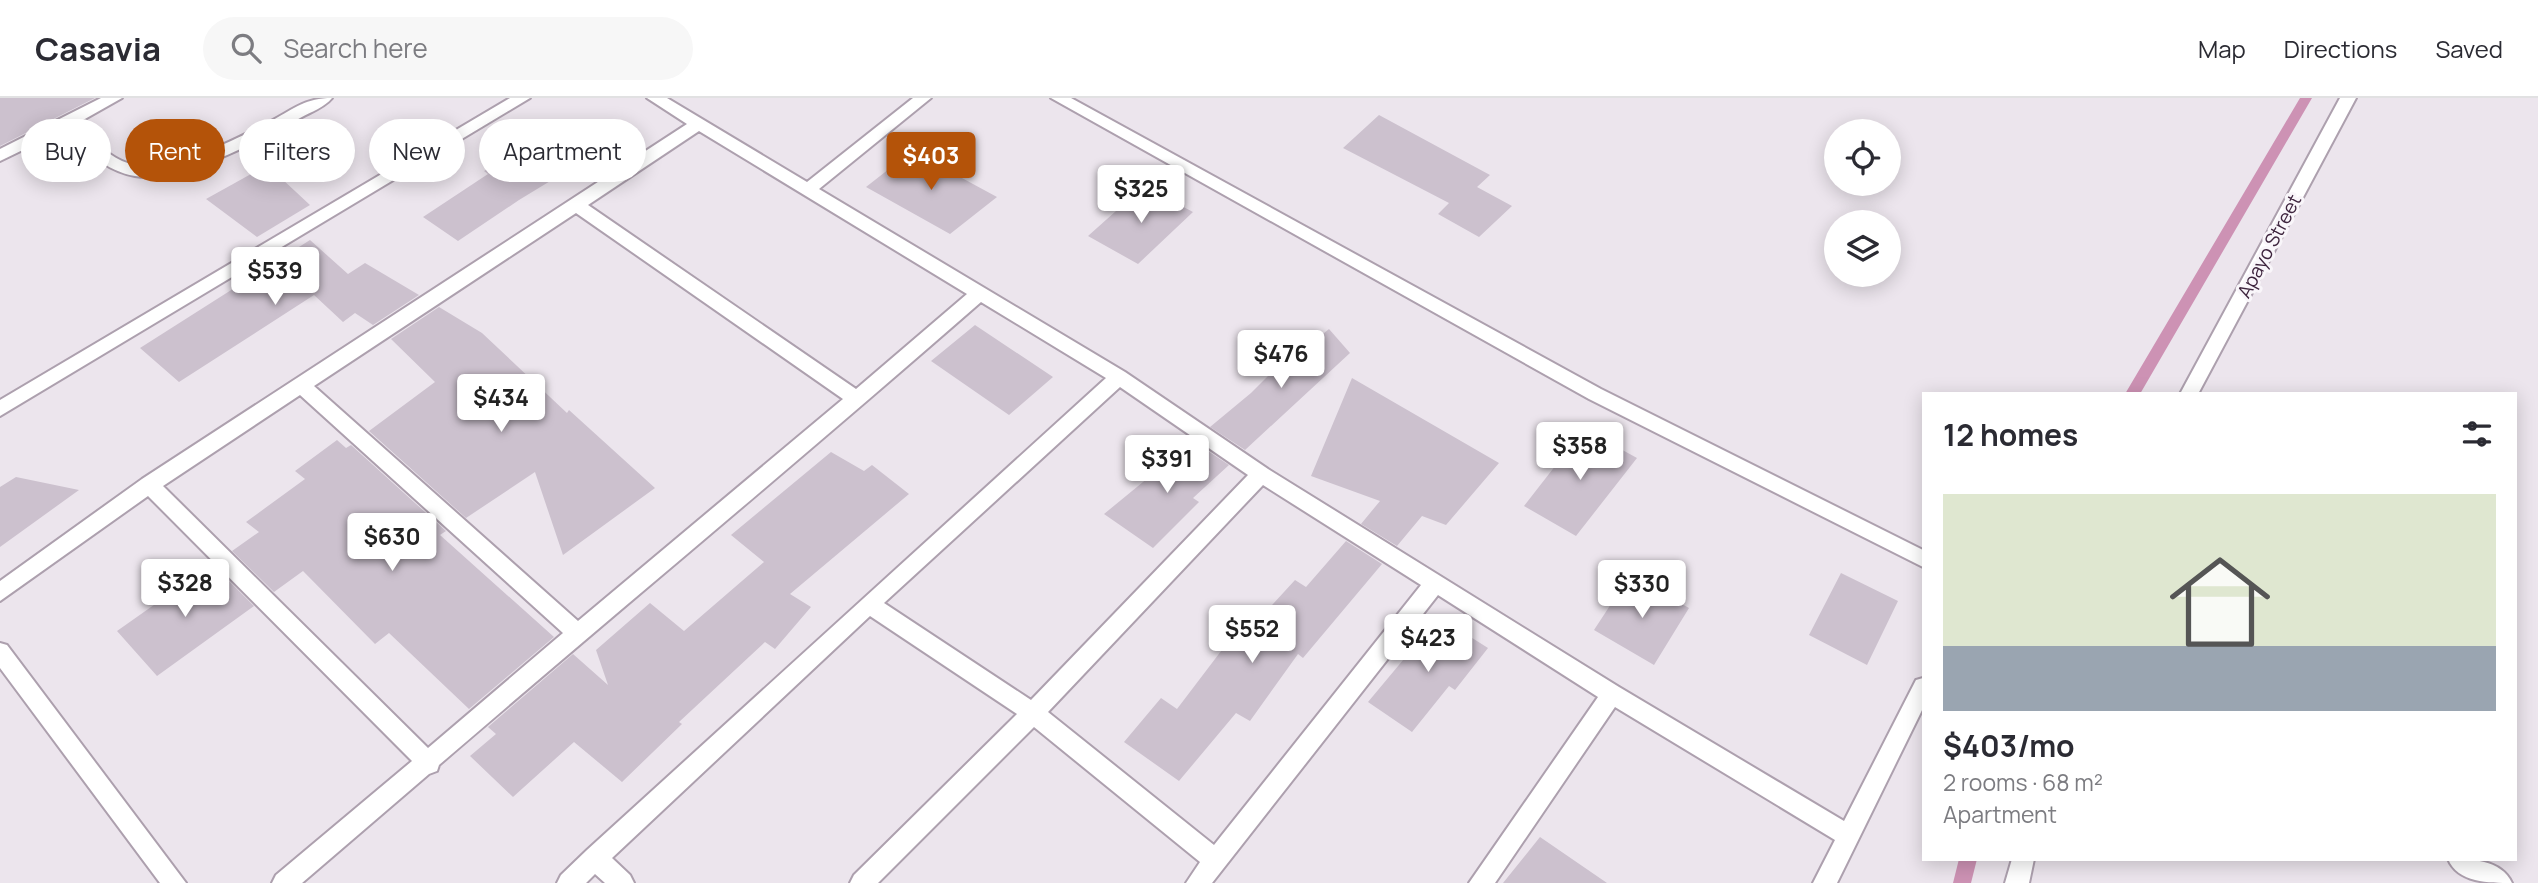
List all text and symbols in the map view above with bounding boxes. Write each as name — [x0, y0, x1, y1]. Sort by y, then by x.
search box — [203, 17, 693, 80]
text: Casavia — [35, 26, 161, 71]
icon: search — [227, 29, 265, 67]
text: Search here — [283, 30, 428, 66]
text: Map — [2198, 32, 2246, 65]
text: Directions — [2284, 32, 2397, 65]
text: Saved — [2435, 32, 2503, 65]
chip: Buy — [21, 119, 111, 182]
chip: Rent — [125, 119, 225, 182]
chip: Filters — [239, 119, 355, 182]
chip: New — [369, 119, 465, 182]
chip: Apartment — [479, 119, 646, 182]
map controls — [1824, 119, 1901, 287]
button: locate — [1824, 119, 1901, 196]
pin: $403 — [890, 132, 972, 192]
text: $403 — [903, 139, 959, 171]
pin: $325 — [1100, 166, 1182, 225]
text: $325 — [1114, 172, 1169, 204]
street label: Apayo Street — [2231, 190, 2307, 302]
button: layers — [1824, 210, 1901, 287]
pin: $539 — [234, 248, 316, 307]
text: $539 — [247, 254, 303, 286]
pin: $476 — [1240, 330, 1322, 390]
text: $476 — [1253, 337, 1309, 369]
pin: $434 — [460, 374, 542, 434]
text: $434 — [473, 381, 529, 413]
text: 12 homes — [1943, 414, 2078, 455]
icon: filters — [2458, 415, 2496, 453]
pin: $358 — [1539, 422, 1621, 482]
text: $358 — [1552, 429, 1608, 461]
pin: $391 — [1126, 436, 1208, 495]
text: $391 — [1141, 442, 1193, 474]
pin: $630 — [351, 514, 433, 573]
text: $630 — [363, 520, 421, 552]
icon: home — [2157, 539, 2283, 665]
pin: $328 — [144, 560, 226, 619]
pin: $330 — [1601, 560, 1683, 620]
text: $328 — [157, 566, 213, 598]
text: $330 — [1614, 567, 1670, 599]
pin: $552 — [1211, 606, 1293, 665]
text: $552 — [1225, 612, 1279, 644]
pin: $423 — [1387, 614, 1469, 674]
text: $423 — [1400, 621, 1456, 653]
text: $403/mo — [1943, 725, 2075, 766]
text: 2 rooms · 68 m² — [1943, 766, 2103, 798]
text: Apartment — [1943, 798, 2057, 830]

